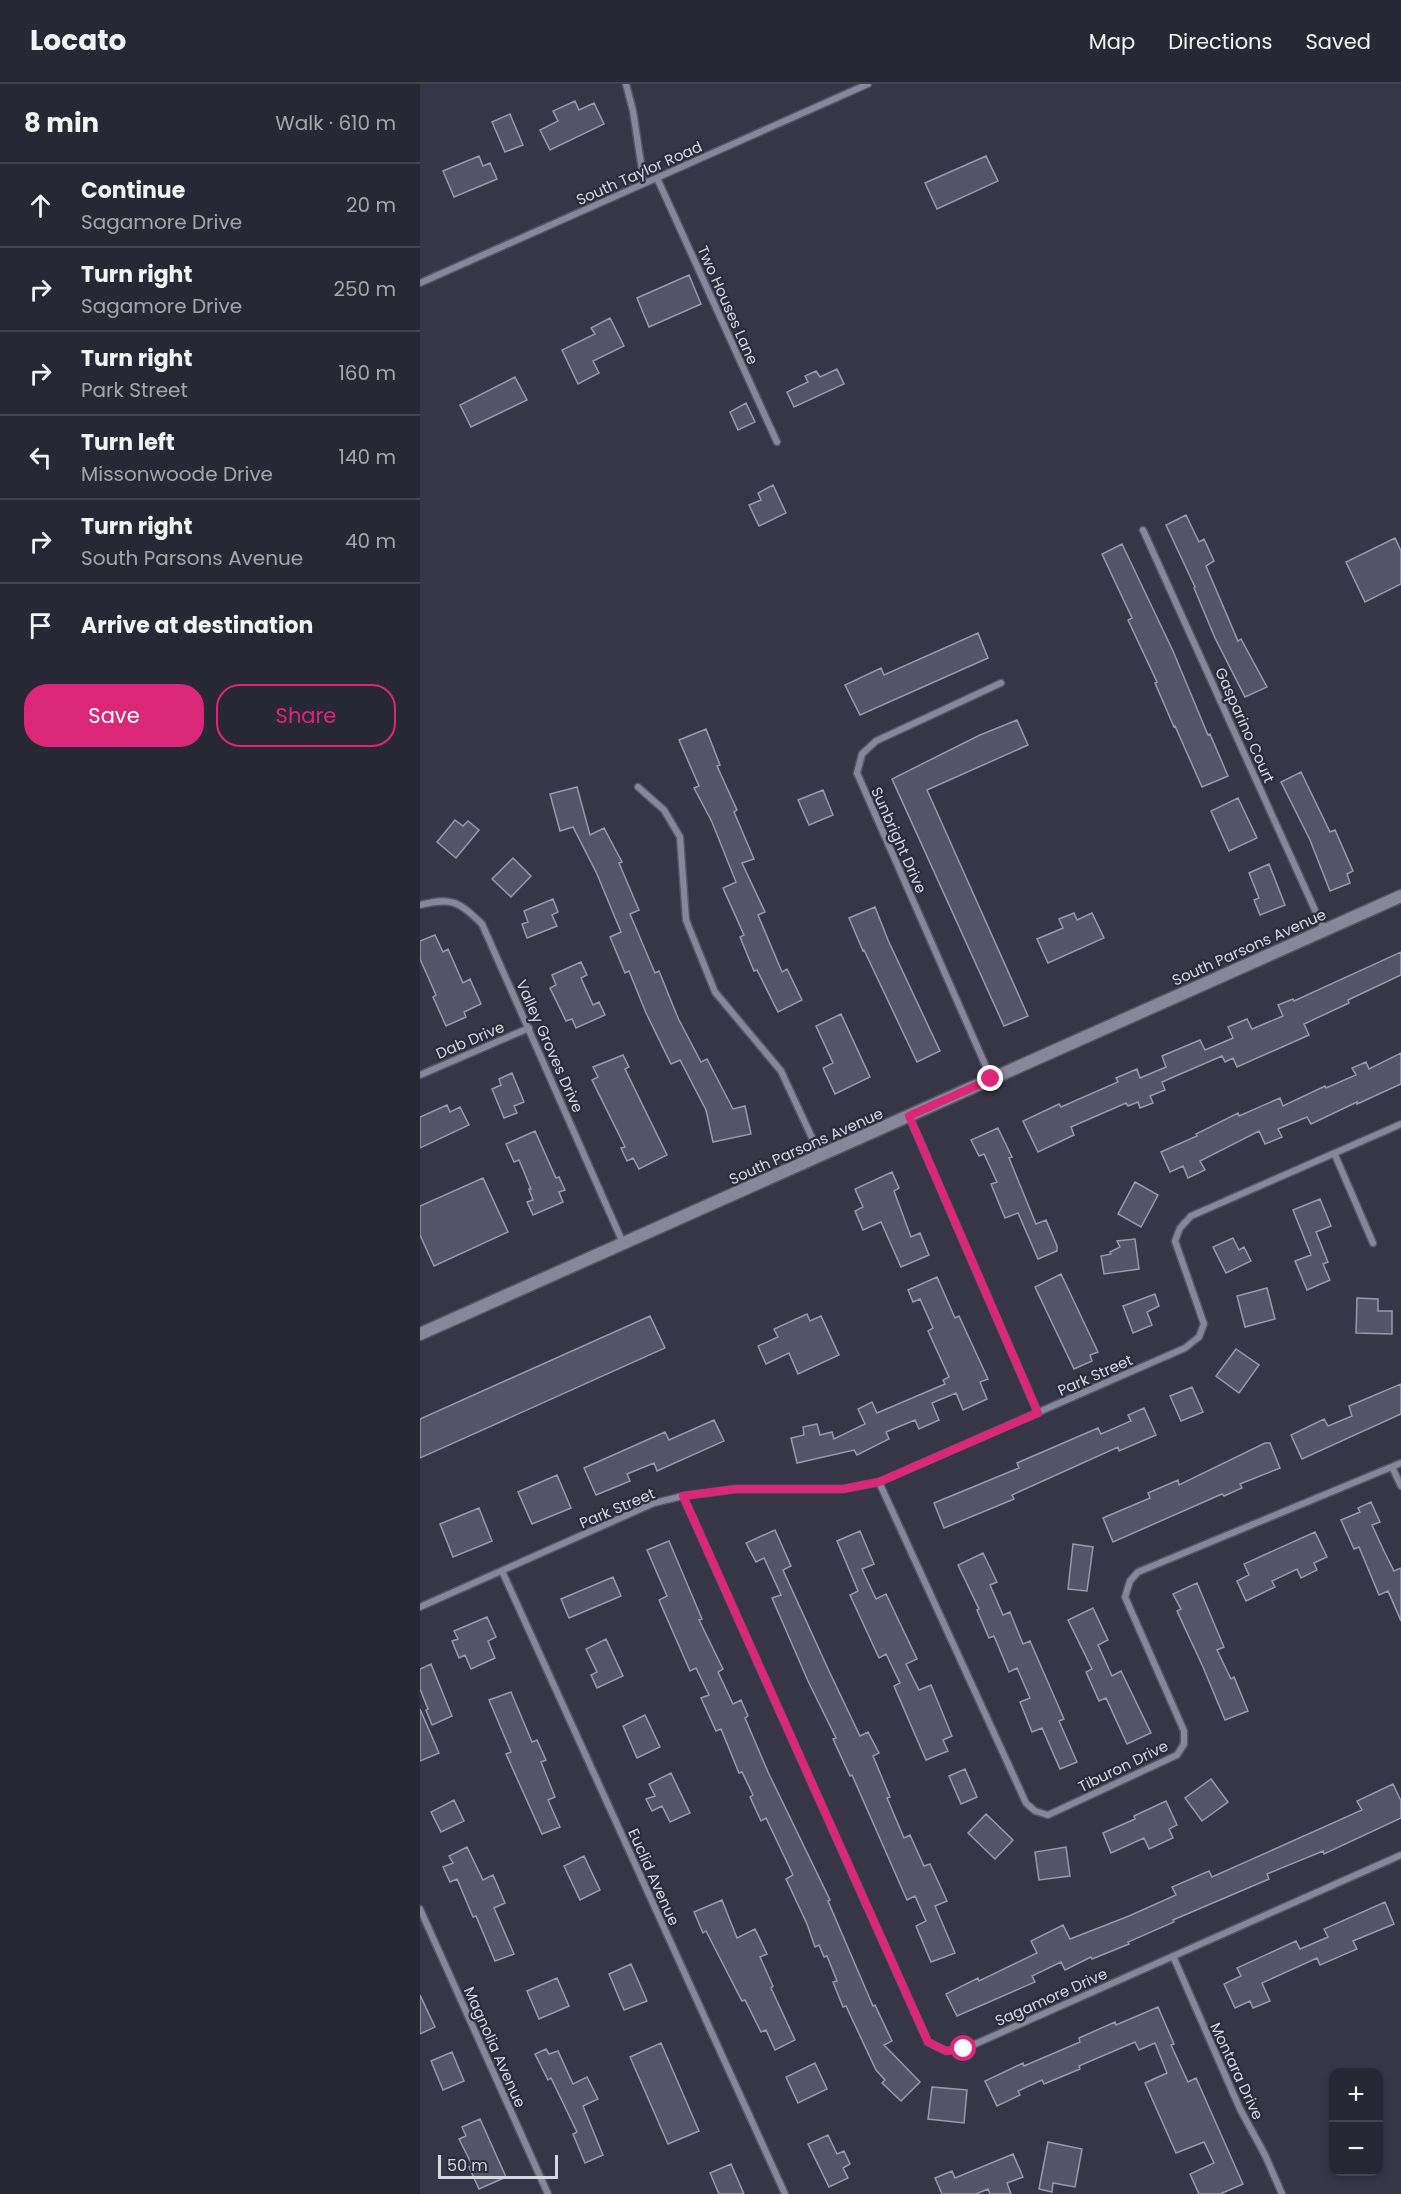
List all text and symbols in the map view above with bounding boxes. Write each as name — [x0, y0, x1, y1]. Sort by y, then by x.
text: Locato — [30, 21, 126, 60]
text: Map — [1089, 27, 1135, 56]
text: Directions — [1168, 27, 1272, 56]
text: Saved — [1305, 27, 1371, 56]
text: 8 min — [24, 105, 99, 141]
text: Walk · 610 m — [275, 109, 396, 137]
street label: South Taylor Road — [573, 136, 705, 210]
text: Continue — [81, 175, 185, 206]
icon: ahead — [24, 189, 57, 222]
text: 20 m — [346, 191, 396, 219]
text: Sagamore Drive — [81, 208, 242, 236]
street label: Two Houses Lane — [692, 242, 764, 368]
text: Turn right — [81, 259, 192, 290]
icon: right — [24, 273, 57, 306]
text: 250 m — [333, 275, 396, 303]
text: Sagamore Drive — [81, 292, 242, 320]
text: Turn right — [81, 343, 192, 374]
icon: right — [24, 357, 57, 390]
text: 160 m — [338, 359, 396, 387]
text: Park Street — [81, 376, 188, 404]
text: Turn left — [81, 427, 175, 458]
icon: left — [24, 441, 57, 474]
text: 140 m — [339, 443, 396, 471]
text: Missonwoode Drive — [81, 460, 273, 488]
text: Turn right — [81, 511, 192, 542]
icon: right — [24, 525, 57, 558]
text: 40 m — [345, 527, 396, 555]
text: South Parsons Avenue — [81, 544, 303, 572]
icon: arrive — [24, 609, 57, 642]
text: Arrive at destination — [81, 610, 313, 641]
street label: Gasparino Court — [1210, 664, 1280, 786]
button: Save — [24, 684, 204, 747]
button: Share — [216, 684, 396, 747]
street label: Sunbright Drive — [866, 784, 932, 896]
street label: South Parsons Avenue — [1169, 904, 1329, 990]
street label: Valley Groves Drive — [511, 976, 589, 1116]
street label: Dab Drive — [433, 1016, 507, 1064]
route end — [977, 1065, 1003, 1091]
street label: South Parsons Avenue — [726, 1103, 886, 1189]
street label: Park Street — [1054, 1349, 1136, 1401]
street label: Park Street — [576, 1483, 658, 1533]
street label: Tiburon Drive — [1074, 1735, 1172, 1797]
street label: Euclid Avenue — [623, 1825, 685, 1929]
street label: Sagamore Drive — [992, 1963, 1110, 2031]
street label: Magnolia Avenue — [459, 1983, 531, 2111]
street label: Montara Drive — [1205, 2019, 1269, 2123]
route start — [950, 2035, 976, 2061]
map controls — [1329, 2068, 1383, 2176]
button: + — [1329, 2068, 1383, 2122]
button: − — [1329, 2122, 1383, 2176]
scale bar — [438, 2152, 558, 2180]
text: 50 m — [447, 2154, 488, 2177]

